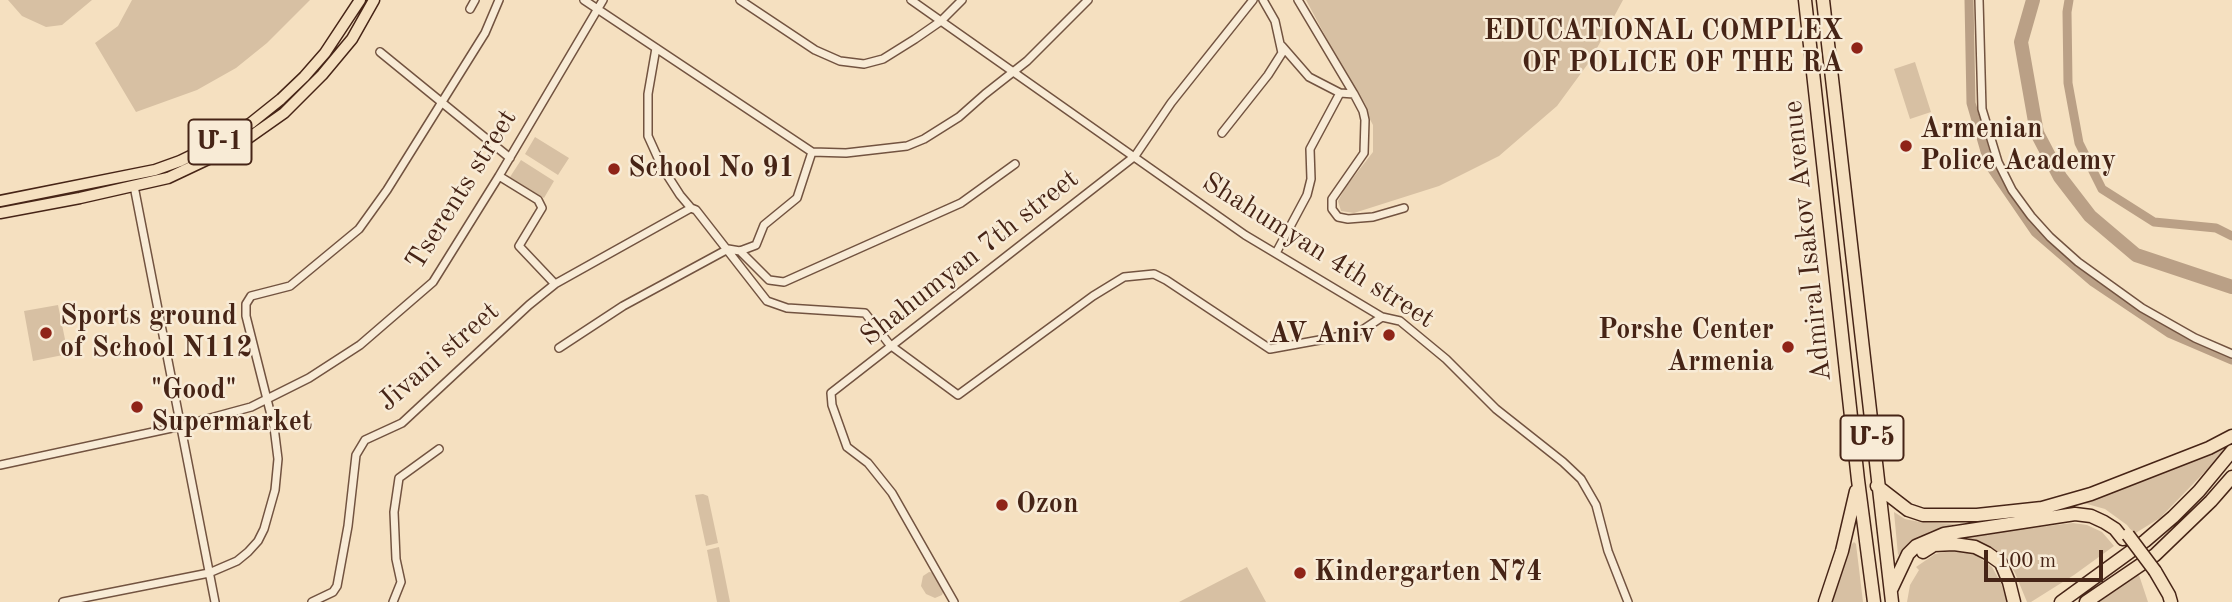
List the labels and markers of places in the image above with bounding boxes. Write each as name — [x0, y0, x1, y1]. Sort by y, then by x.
place label: EDUCATIONAL COMPLEX OF POLICE OF THE RA — [1484, 15, 1843, 81]
marker: EDUCATIONAL COMPLEX OF POLICE OF THE RA — [1849, 40, 1865, 56]
place label: Armenian Police Academy — [1920, 113, 2116, 179]
marker: Armenian Police Academy — [1898, 138, 1914, 154]
place label: School No 91 — [628, 152, 795, 186]
marker: School No 91 — [606, 161, 622, 177]
place label: Sports ground of School N112 — [60, 300, 253, 366]
place label: Porshe Center Armenia — [1598, 314, 1774, 380]
place label: AV Aniv — [1269, 318, 1375, 352]
marker: Sports ground of School N112 — [38, 325, 54, 341]
marker: AV Aniv — [1381, 327, 1397, 343]
marker: Porshe Center Armenia — [1780, 339, 1796, 355]
place label: "Good" Supermarket — [151, 374, 312, 440]
marker: "Good" Supermarket — [129, 399, 145, 415]
place label: Ozon — [1016, 488, 1078, 522]
marker: Ozon — [994, 497, 1010, 513]
place label: Kindergarten N74 — [1314, 556, 1542, 590]
marker: Kindergarten N74 — [1292, 565, 1308, 581]

